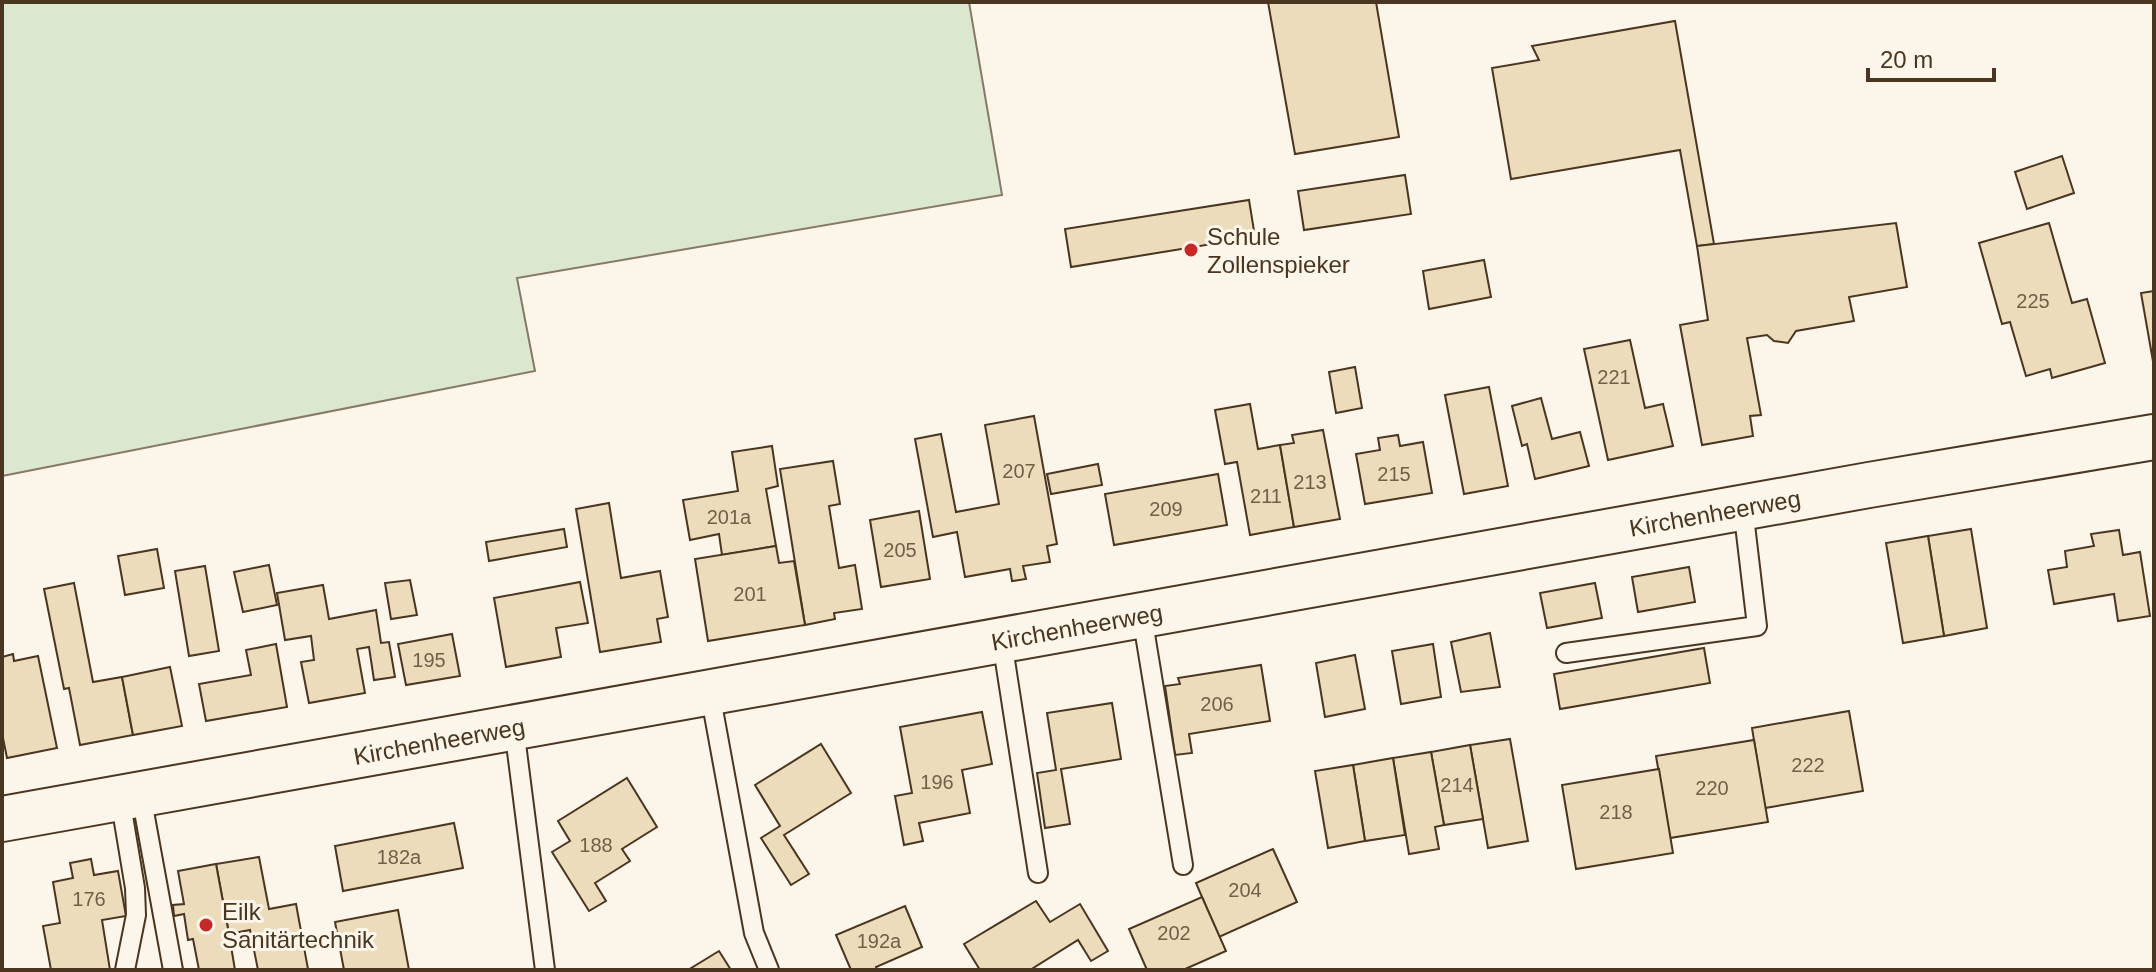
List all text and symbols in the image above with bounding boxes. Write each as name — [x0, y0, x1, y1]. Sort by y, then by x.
scale bar — [1868, 32, 1994, 82]
text: 20 m — [1880, 46, 1933, 73]
place label: Schule Zollenspieker — [1207, 223, 1350, 278]
marker: Schule Zollenspieker — [1182, 241, 1200, 259]
house number: 225 — [2016, 290, 2050, 312]
house number: 221 — [1597, 366, 1631, 388]
house number: 207 — [1002, 460, 1036, 482]
house number: 215 — [1377, 463, 1411, 485]
house number: 213 — [1293, 471, 1327, 493]
street label: Kirchenheerweg — [1627, 484, 1803, 541]
house number: 211 — [1250, 485, 1282, 507]
house number: 209 — [1149, 498, 1183, 520]
house number: 201a — [707, 506, 752, 528]
house number: 205 — [883, 539, 917, 561]
house number: 201 — [733, 583, 767, 605]
street label: Kirchenheerweg — [989, 598, 1165, 655]
house number: 195 — [412, 649, 446, 671]
house number: 206 — [1200, 693, 1234, 715]
street label: Kirchenheerweg — [351, 712, 527, 769]
house number: 222 — [1791, 754, 1825, 776]
house number: 196 — [920, 771, 954, 793]
house number: 214 — [1440, 774, 1474, 796]
house number: 220 — [1695, 777, 1729, 799]
house number: 218 — [1599, 801, 1633, 823]
house number: 188 — [579, 834, 613, 856]
house number: 182a — [377, 846, 422, 868]
house number: 204 — [1228, 879, 1262, 901]
house number: 176 — [72, 888, 106, 910]
place label: Eilk Sanitärtechnik — [222, 898, 375, 953]
marker: Eilk Sanitärtechnik — [197, 916, 215, 934]
house number: 202 — [1157, 922, 1191, 944]
house number: 192a — [857, 930, 902, 952]

